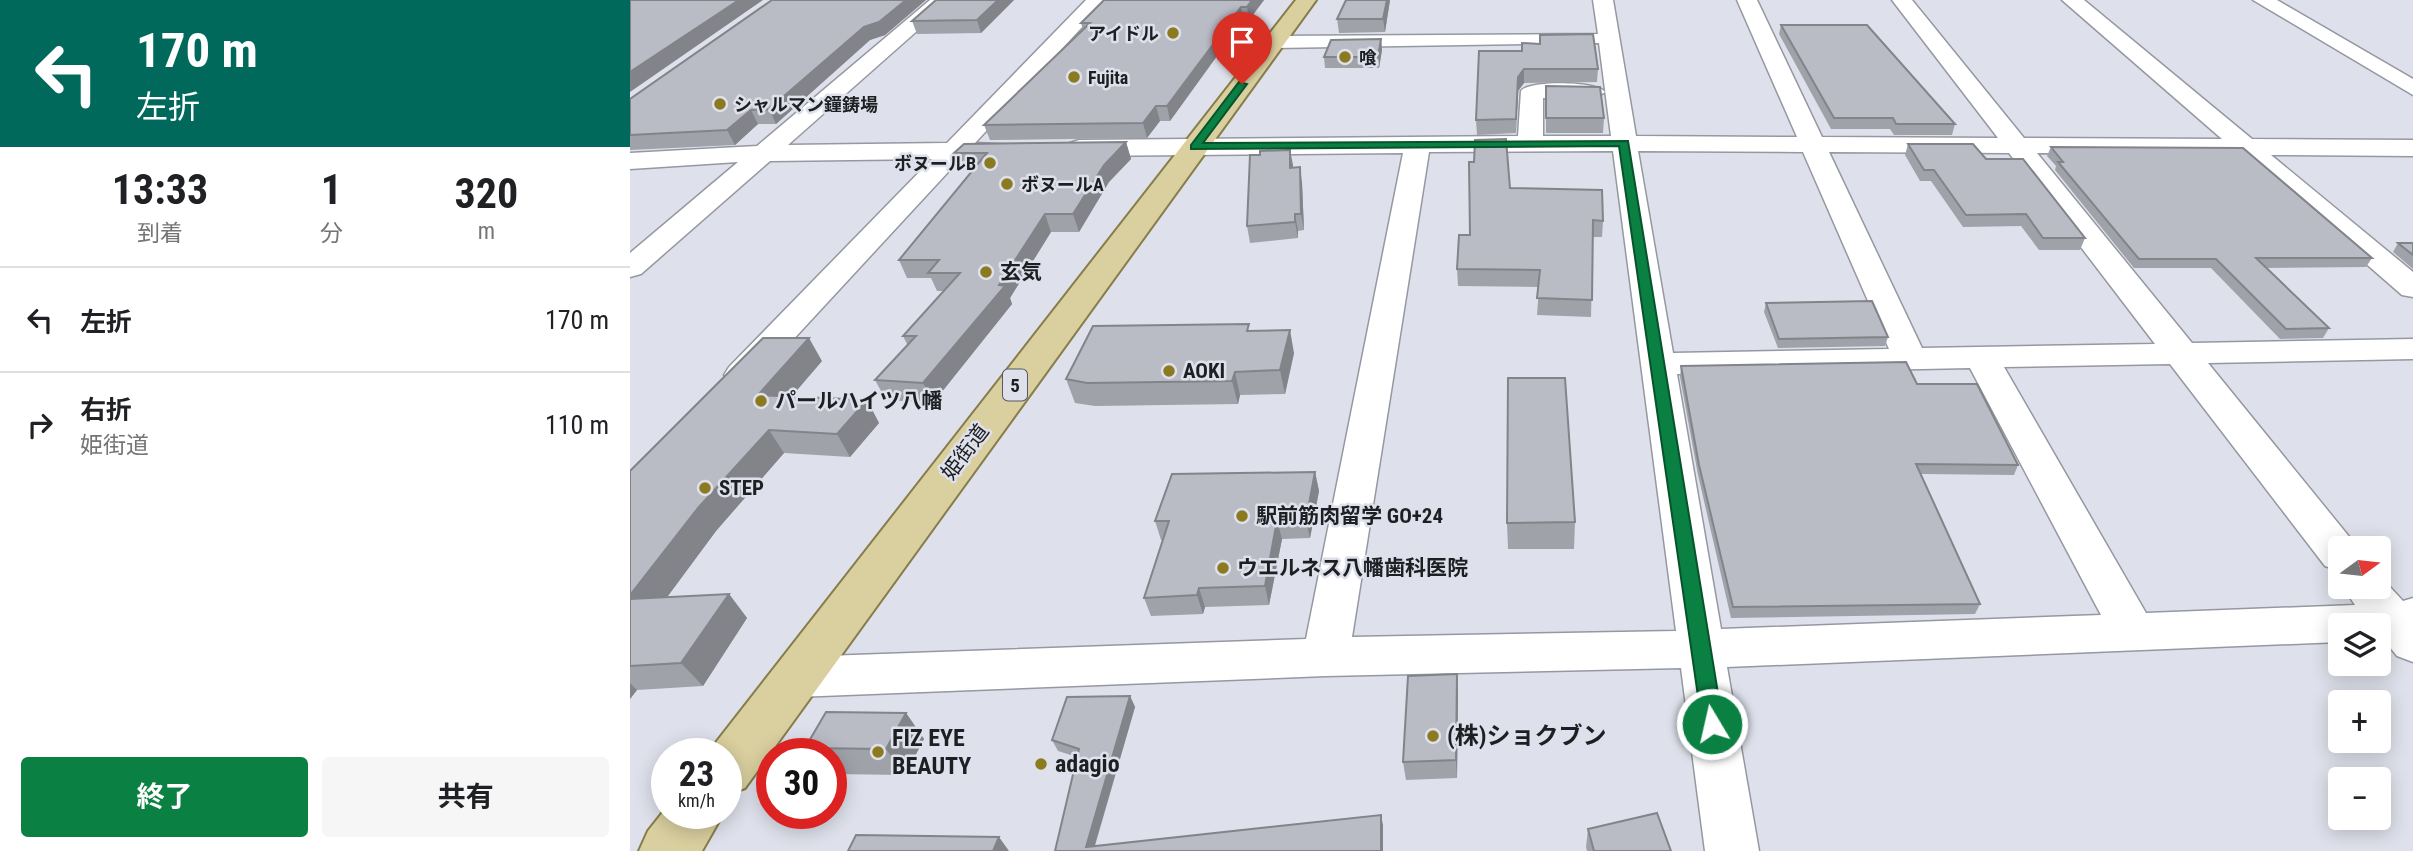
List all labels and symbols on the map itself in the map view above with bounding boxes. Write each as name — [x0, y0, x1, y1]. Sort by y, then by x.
pin — [1212, 12.0, 1272, 84]
place label: アイドル — [1088, 23, 1159, 44]
marker: アイドル — [1165, 25, 1181, 41]
place label: 喰 — [1359, 47, 1377, 68]
marker: 喰 — [1337, 49, 1353, 65]
place label: Fujita — [1088, 67, 1128, 88]
marker: Fujita — [1066, 69, 1082, 85]
place label: シャルマン鐘鋳場 — [734, 94, 878, 115]
marker: シャルマン鐘鋳場 — [712, 96, 728, 112]
place label: ボヌールB — [894, 153, 976, 174]
marker: ボヌールB — [982, 155, 998, 171]
place label: ボヌールA — [1021, 174, 1104, 195]
marker: ボヌールA — [999, 176, 1015, 192]
place label: 玄気 — [1000, 260, 1042, 284]
marker: 玄気 — [978, 264, 994, 280]
place label: AOKI — [1183, 359, 1225, 383]
marker: AOKI — [1161, 363, 1177, 379]
road number: 5 — [1003, 370, 1027, 400]
place label: パールハイツ八幡 — [775, 389, 943, 413]
marker: パールハイツ八幡 — [753, 393, 769, 409]
street label: 姫街道 — [936, 420, 994, 484]
place label: STEP — [719, 476, 764, 500]
marker: STEP — [697, 480, 713, 496]
place label: 駅前筋肉留学 GO+24 — [1256, 504, 1443, 528]
marker: 駅前筋肉留学 GO+24 — [1234, 508, 1250, 524]
north arrow — [2328, 536, 2390, 598]
place label: ウエルネス八幡歯科医院 — [1237, 556, 1468, 580]
marker: ウエルネス八幡歯科医院 — [1215, 560, 1231, 576]
position arrow — [1675, 687, 1749, 761]
place label: (株)ショクブン — [1447, 722, 1607, 750]
place label: FIZ EYE BEAUTY — [892, 724, 971, 780]
marker: (株)ショクブン — [1425, 728, 1441, 744]
speed limit sign: 30 — [756, 738, 847, 829]
marker: FIZ EYE BEAUTY — [870, 744, 886, 760]
place label: adagio — [1055, 750, 1120, 778]
marker: adagio — [1033, 756, 1049, 772]

